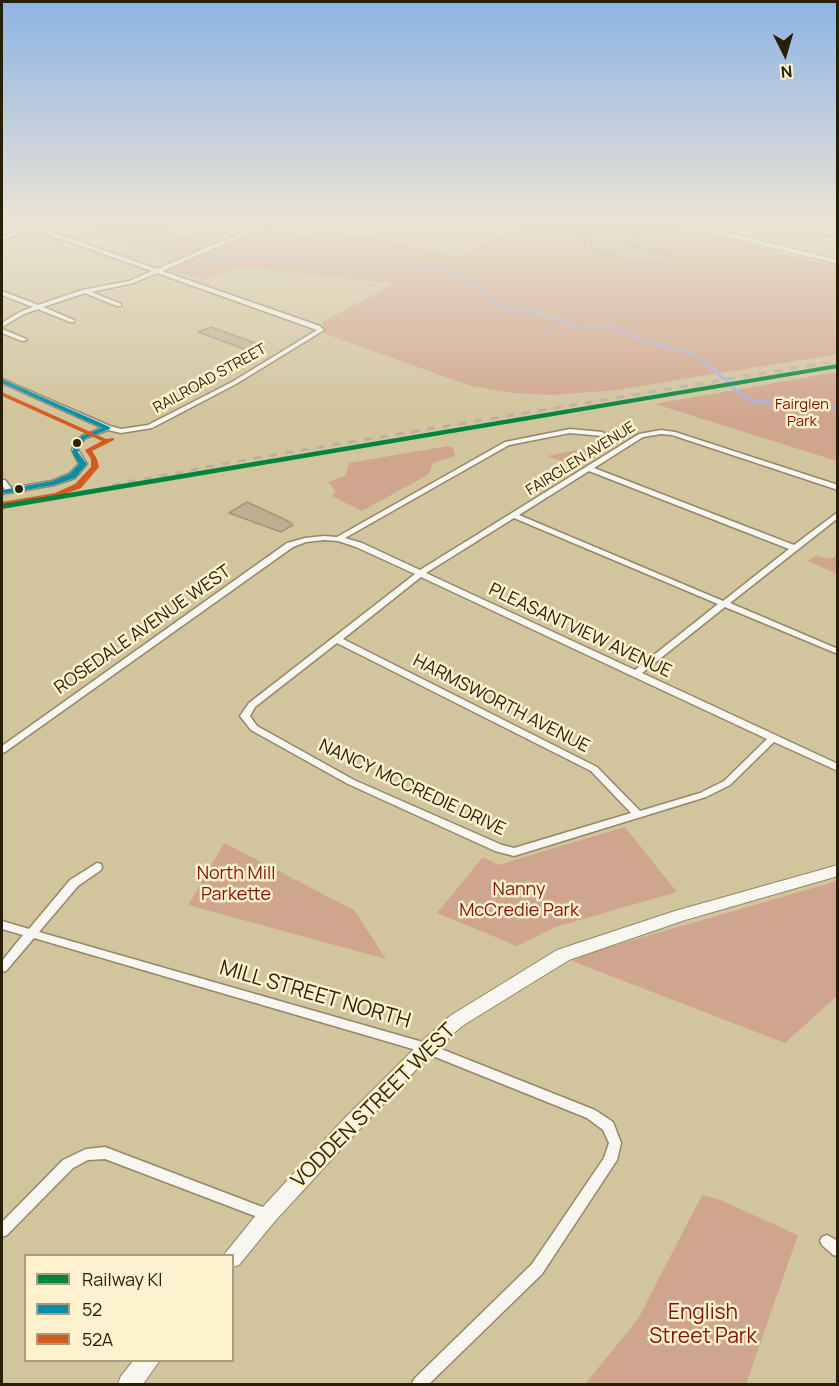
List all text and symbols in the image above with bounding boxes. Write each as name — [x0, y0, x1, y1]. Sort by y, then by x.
north arrow — [755, 24, 815, 84]
text: N — [780, 60, 793, 83]
street label: RAILROAD STREET — [150, 340, 270, 418]
park label: Fairglen Park — [775, 396, 829, 431]
street label: FAIRGLEN AVENUE — [523, 418, 639, 500]
unlabelled marker — [71, 437, 83, 449]
unlabelled marker — [13, 483, 25, 495]
street label: ROSEDALE AVENUE WEST — [51, 561, 235, 699]
street label: PLEASANTVIEW AVENUE — [485, 579, 675, 683]
street label: HARMSWORTH AVENUE — [409, 650, 593, 758]
street label: NANCY MCCREDIE DRIVE — [315, 735, 509, 841]
park label: North Mill Parkette — [197, 863, 275, 906]
park label: Nanny McCredie Park — [459, 879, 579, 922]
street label: MILL STREET NORTH — [217, 956, 413, 1034]
street label: VODDEN STREET WEST — [287, 1019, 461, 1193]
legend — [24, 1254, 234, 1362]
text: Railway KI — [82, 1267, 162, 1291]
text: 52 — [82, 1297, 102, 1321]
park label: English Street Park — [649, 1300, 757, 1350]
text: 52A — [82, 1327, 113, 1351]

